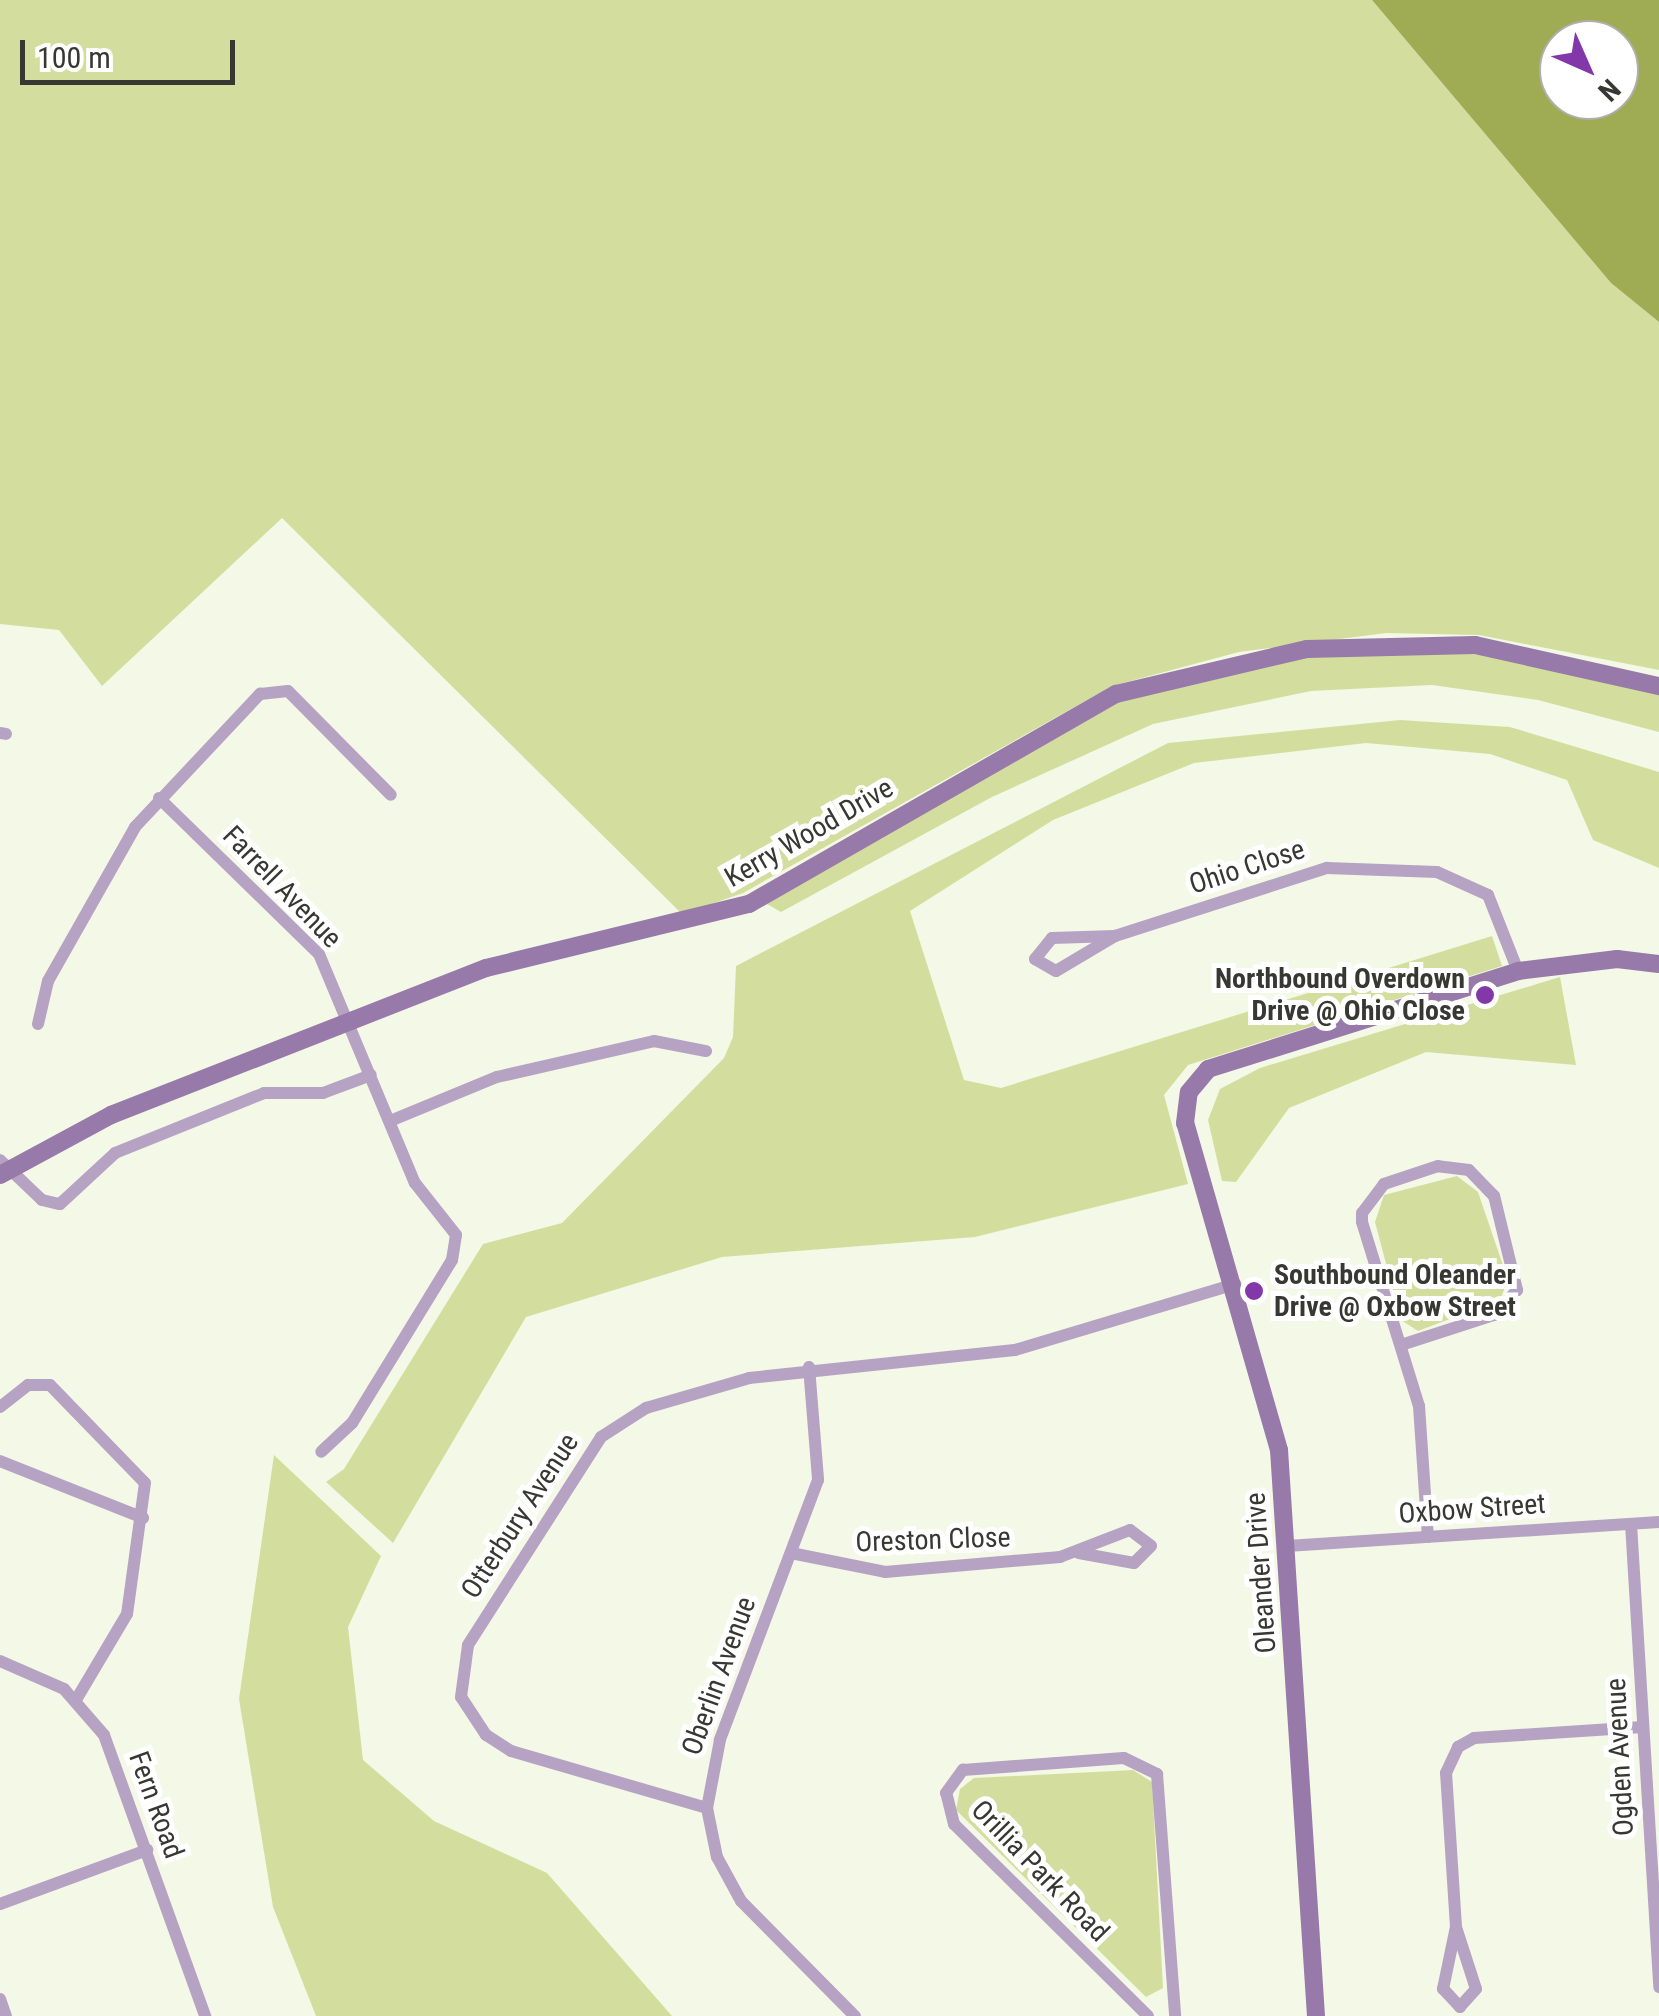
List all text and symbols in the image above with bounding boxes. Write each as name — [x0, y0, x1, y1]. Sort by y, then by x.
scale bar — [25, 20, 240, 82]
north arrow — [1539, 20, 1639, 120]
text: 100 m — [37, 40, 111, 75]
text: N — [1591, 72, 1627, 108]
street label: Kerry Wood Drive — [719, 771, 899, 895]
street label: Farrell Avenue — [216, 819, 348, 955]
street label: Ohio Close — [1185, 833, 1309, 901]
place label: Northbound Overdown Drive @ Ohio Close — [1215, 962, 1465, 1028]
marker: Northbound Overdown Drive @ Ohio Close — [1474, 984, 1496, 1006]
place label: Southbound Oleander Drive @ Oxbow Street — [1274, 1258, 1516, 1324]
marker: Southbound Oleander Drive @ Oxbow Street — [1243, 1280, 1265, 1302]
street label: Otterbury Avenue — [454, 1427, 586, 1605]
street label: Oxbow Street — [1397, 1487, 1547, 1531]
street label: Oleander Drive — [1239, 1491, 1283, 1655]
street label: Oreston Close — [855, 1521, 1011, 1559]
street label: Oberlin Avenue — [675, 1592, 763, 1760]
street label: Ogden Avenue — [1599, 1677, 1641, 1837]
street label: Fern Road — [121, 1747, 191, 1863]
street label: Orillia Park Road — [964, 1793, 1116, 1949]

